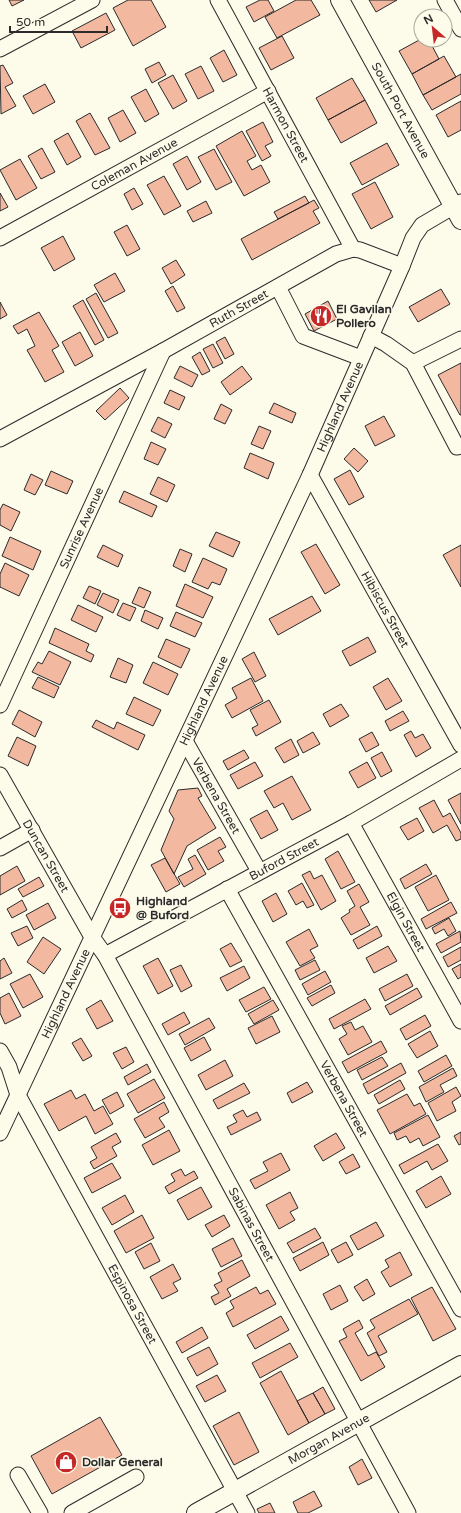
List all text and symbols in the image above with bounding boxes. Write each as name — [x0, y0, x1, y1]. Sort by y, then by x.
scale bar — [10, 8, 107, 34]
north arrow — [413, 8, 453, 48]
text: N — [422, 12, 435, 27]
text: 50 m — [16, 15, 45, 29]
street label: South Port Avenue — [369, 60, 433, 161]
street label: Harmon Street — [260, 85, 312, 165]
street label: Coleman Avenue — [88, 135, 180, 194]
street label: Ruth Street — [207, 286, 271, 331]
place label: El Gavilan Pollero — [336, 302, 392, 330]
restaurant icon: El Gavilan Pollero — [308, 303, 334, 329]
street label: Highland Avenue — [314, 359, 366, 454]
street label: Sunrise Avenue — [57, 485, 106, 571]
street label: Hibiscus Street — [358, 569, 412, 650]
street label: Highland Avenue — [177, 653, 231, 748]
street label: Verbena Street — [189, 755, 243, 836]
street label: Duncan Street — [20, 817, 72, 895]
street label: Buford Street — [247, 835, 321, 883]
street label: Elgin Street — [384, 890, 428, 954]
place label: Highland @ Buford — [136, 894, 189, 922]
bus stop icon: Highland @ Buford — [107, 895, 133, 921]
street label: Highland Avenue — [39, 946, 93, 1041]
street label: Verbena Street — [317, 1058, 371, 1140]
street label: Sabinas Street — [226, 1185, 277, 1264]
street label: Espinosa Street — [105, 1262, 160, 1346]
street label: Morgan Avenue — [286, 1411, 372, 1467]
shop icon: Dollar General — [53, 1449, 79, 1475]
place label: Dollar General — [82, 1455, 163, 1469]

